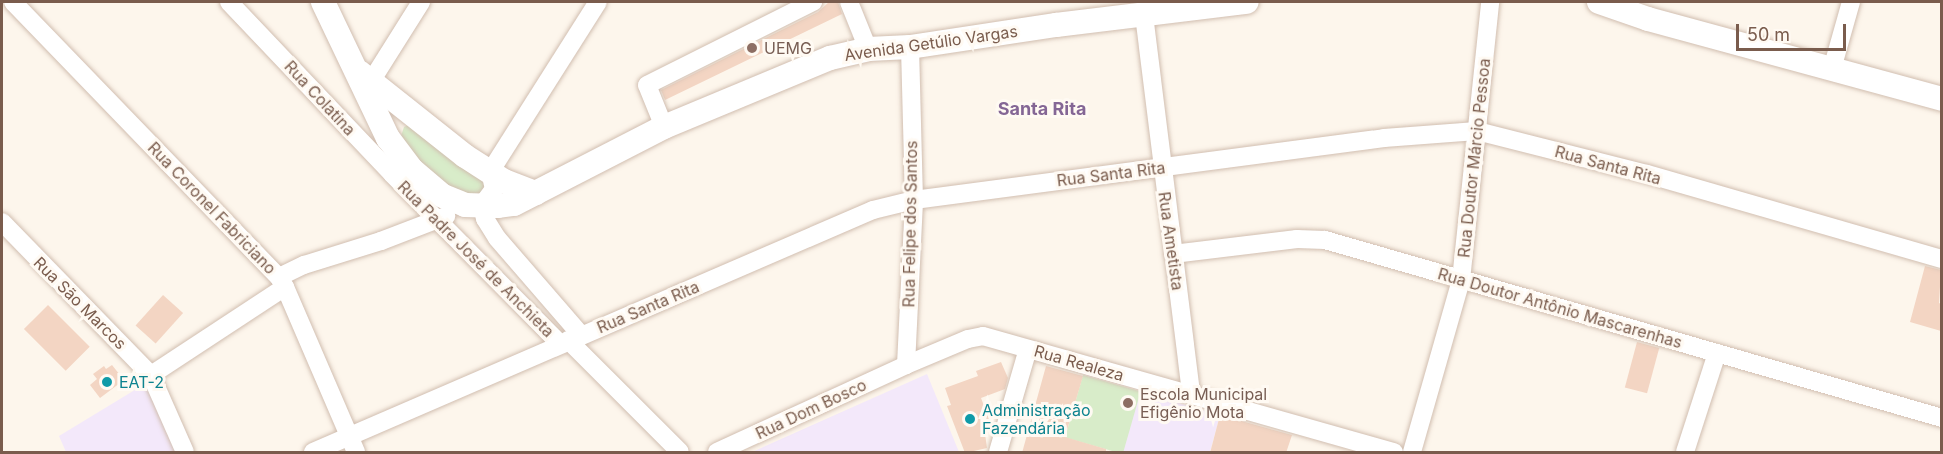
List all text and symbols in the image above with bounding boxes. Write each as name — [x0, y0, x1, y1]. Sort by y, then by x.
scale bar — [1739, 12, 1848, 50]
street label: Avenida Getúlio Vargas — [843, 21, 1019, 65]
text: 50 m — [1747, 24, 1790, 45]
place label: UEMG — [764, 38, 812, 58]
marker: UEMG — [745, 41, 759, 55]
street label: Rua Colatina — [281, 57, 359, 139]
street label: Rua Doutor Márcio Pessoa — [1454, 57, 1494, 259]
district label: Santa Rita — [998, 98, 1086, 120]
street label: Rua Coronel Fabriciano — [144, 138, 280, 278]
street label: Rua Felipe dos Santos — [899, 140, 921, 308]
street label: Rua Santa Rita — [1553, 142, 1663, 188]
street label: Rua Santa Rita — [1056, 158, 1166, 190]
street label: Rua Padre José de Anchieta — [394, 177, 558, 341]
street label: Rua Ametista — [1155, 190, 1187, 292]
street label: Rua São Marcos — [30, 253, 130, 353]
street label: Rua Doutor Antônio Mascarenhas — [1436, 264, 1684, 352]
street label: Rua Santa Rita — [594, 277, 702, 337]
street label: Rua Realeza — [1032, 341, 1126, 385]
place label: EAT-2 — [119, 372, 164, 392]
marker: EAT-2 — [100, 375, 114, 389]
street label: Rua Dom Bosco — [753, 375, 869, 443]
place label: Escola Municipal Efigênio Mota — [1140, 384, 1267, 422]
marker: Escola Municipal Efigênio Mota — [1121, 396, 1135, 410]
place label: Administração Fazendária — [982, 400, 1091, 438]
marker: Administração Fazendária — [963, 412, 977, 426]

